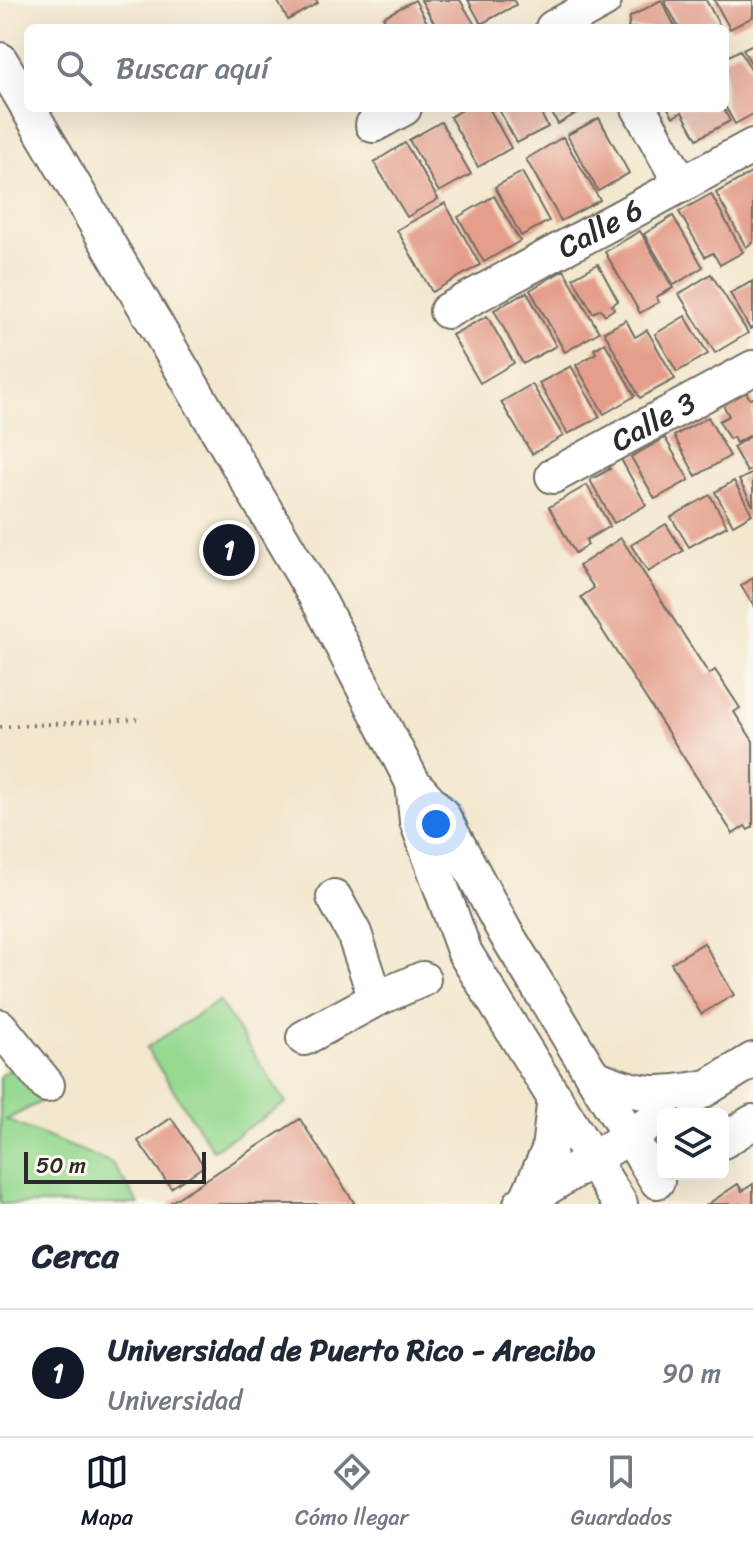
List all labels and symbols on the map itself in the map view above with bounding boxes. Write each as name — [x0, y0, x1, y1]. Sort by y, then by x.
street label: Calle 6 — [547, 183, 653, 274]
street label: Calle 3 — [601, 377, 706, 467]
pin: 1 — [203, 520, 255, 580]
your location — [416, 804, 456, 844]
scale bar — [24, 1148, 206, 1184]

